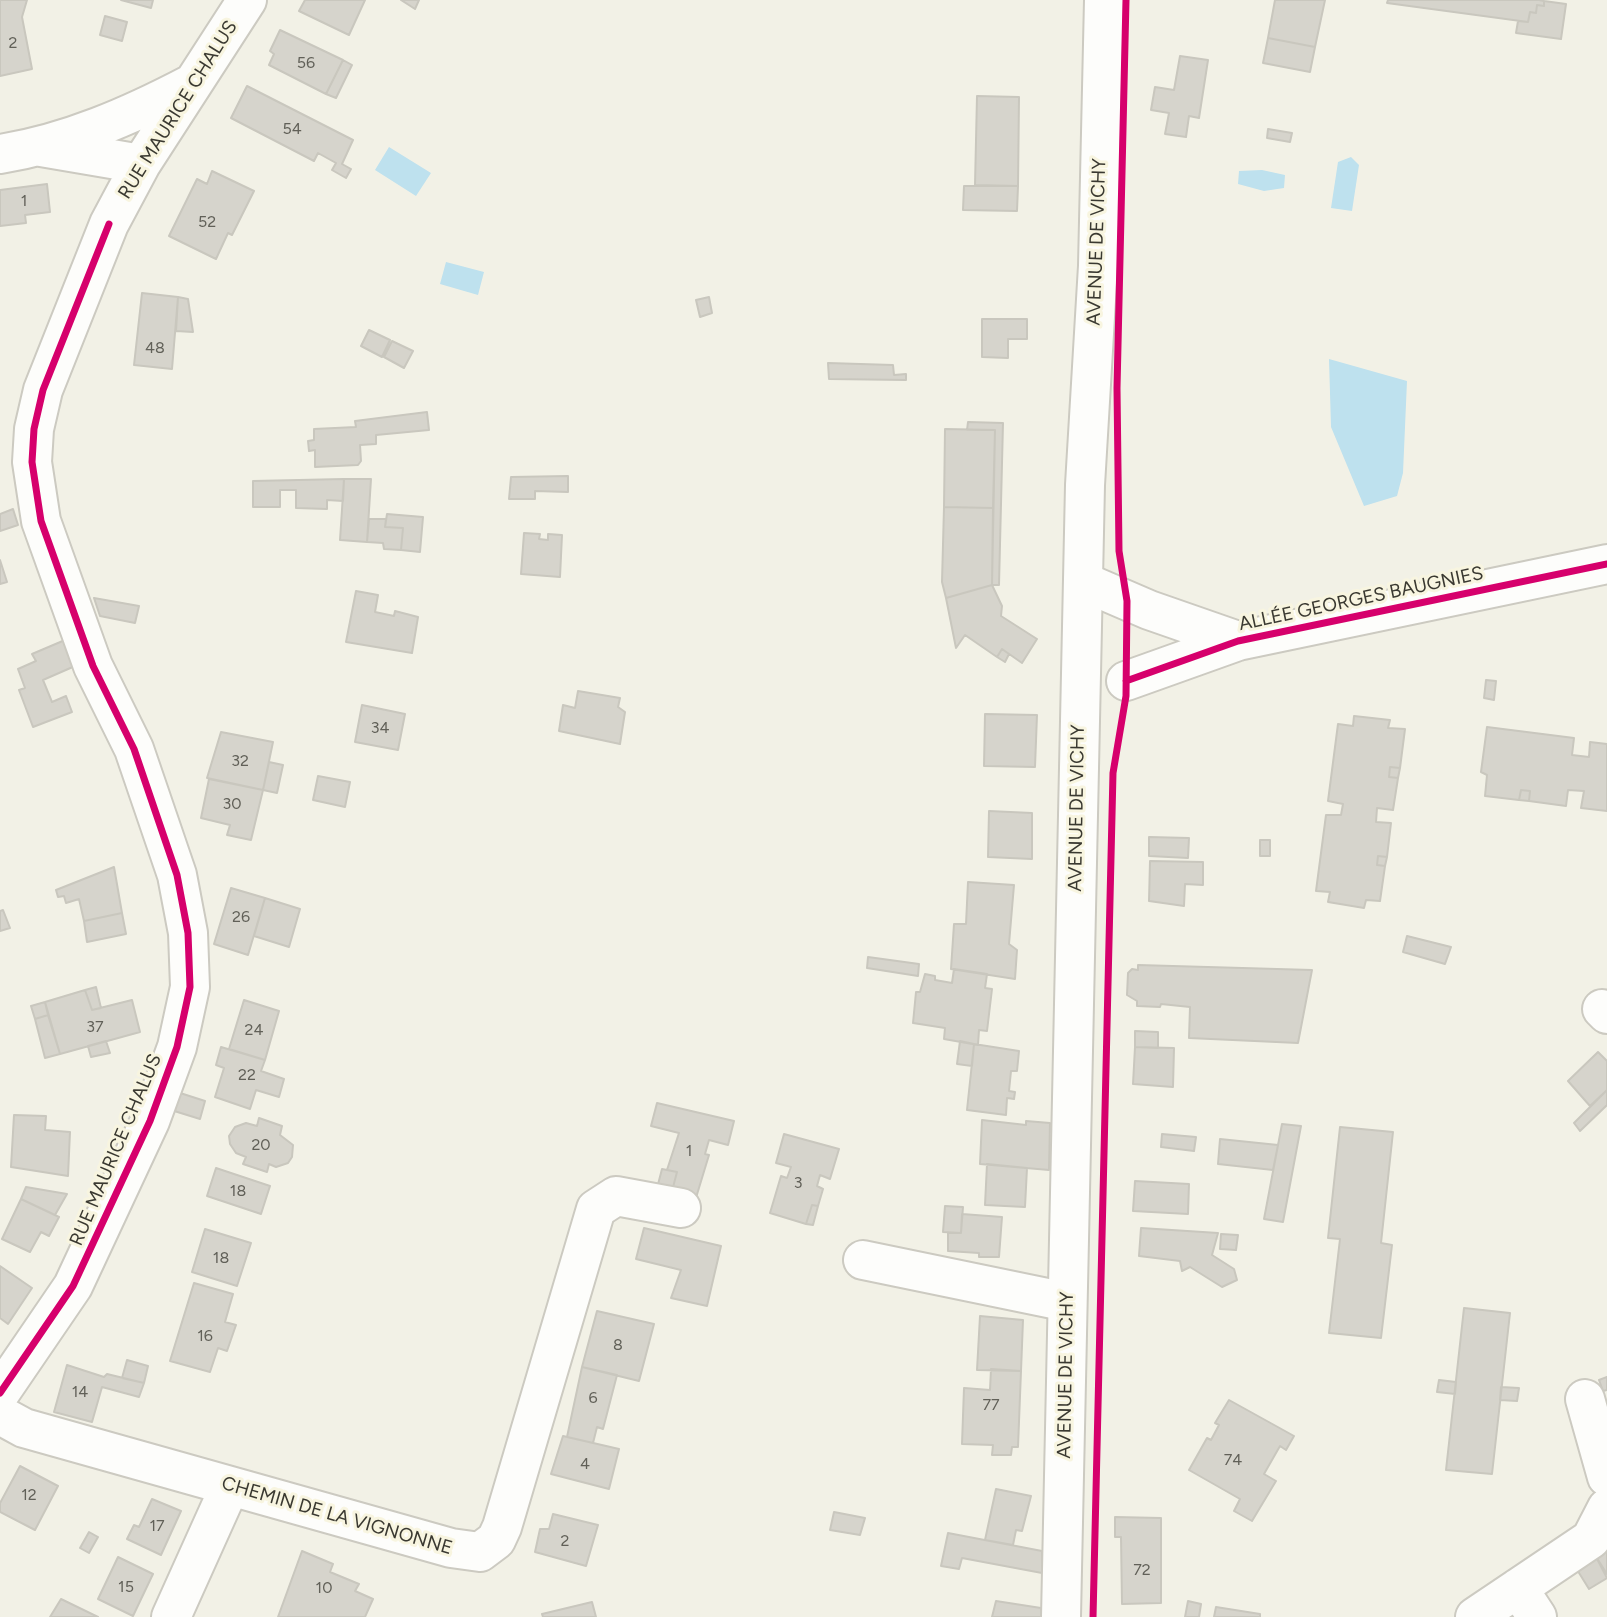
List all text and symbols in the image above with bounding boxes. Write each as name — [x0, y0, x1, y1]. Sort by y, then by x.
street label: RUE MAURICE CHALUS — [114, 17, 242, 203]
house number: 2 — [9, 33, 17, 53]
house number: 56 — [297, 53, 315, 73]
house number: 54 — [282, 119, 302, 139]
street label: AVENUE DE VICHY — [1083, 158, 1111, 326]
house number: 1 — [21, 191, 27, 211]
house number: 52 — [198, 212, 216, 232]
house number: 48 — [145, 338, 165, 358]
street label: ALLÉE GEORGES BAUGNIES — [1237, 562, 1485, 636]
house number: 34 — [371, 718, 389, 738]
street label: AVENUE DE VICHY — [1064, 724, 1090, 892]
house number: 32 — [231, 751, 249, 771]
house number: 30 — [223, 794, 241, 814]
house number: 26 — [232, 907, 250, 927]
house number: 37 — [86, 1017, 104, 1037]
house number: 24 — [245, 1020, 263, 1040]
street label: RUE MAURICE CHALUS — [65, 1051, 167, 1249]
house number: 22 — [238, 1065, 256, 1085]
house number: 20 — [251, 1135, 271, 1155]
house number: 1 — [686, 1141, 692, 1161]
house number: 3 — [794, 1173, 802, 1193]
house number: 18 — [230, 1181, 246, 1201]
house number: 18 — [213, 1248, 229, 1268]
street label: AVENUE DE VICHY — [1053, 1291, 1079, 1459]
house number: 16 — [197, 1326, 213, 1346]
house number: 8 — [613, 1335, 623, 1355]
house number: 14 — [72, 1382, 88, 1402]
house number: 6 — [588, 1388, 598, 1408]
house number: 77 — [982, 1395, 1000, 1415]
house number: 74 — [1224, 1450, 1242, 1470]
house number: 4 — [580, 1454, 590, 1474]
street label: CHEMIN DE LA VIGNONNE — [219, 1472, 455, 1560]
house number: 12 — [21, 1485, 37, 1505]
house number: 17 — [149, 1516, 165, 1536]
house number: 2 — [561, 1531, 569, 1551]
house number: 72 — [1133, 1560, 1151, 1580]
house number: 15 — [118, 1577, 134, 1597]
house number: 10 — [316, 1578, 332, 1598]

